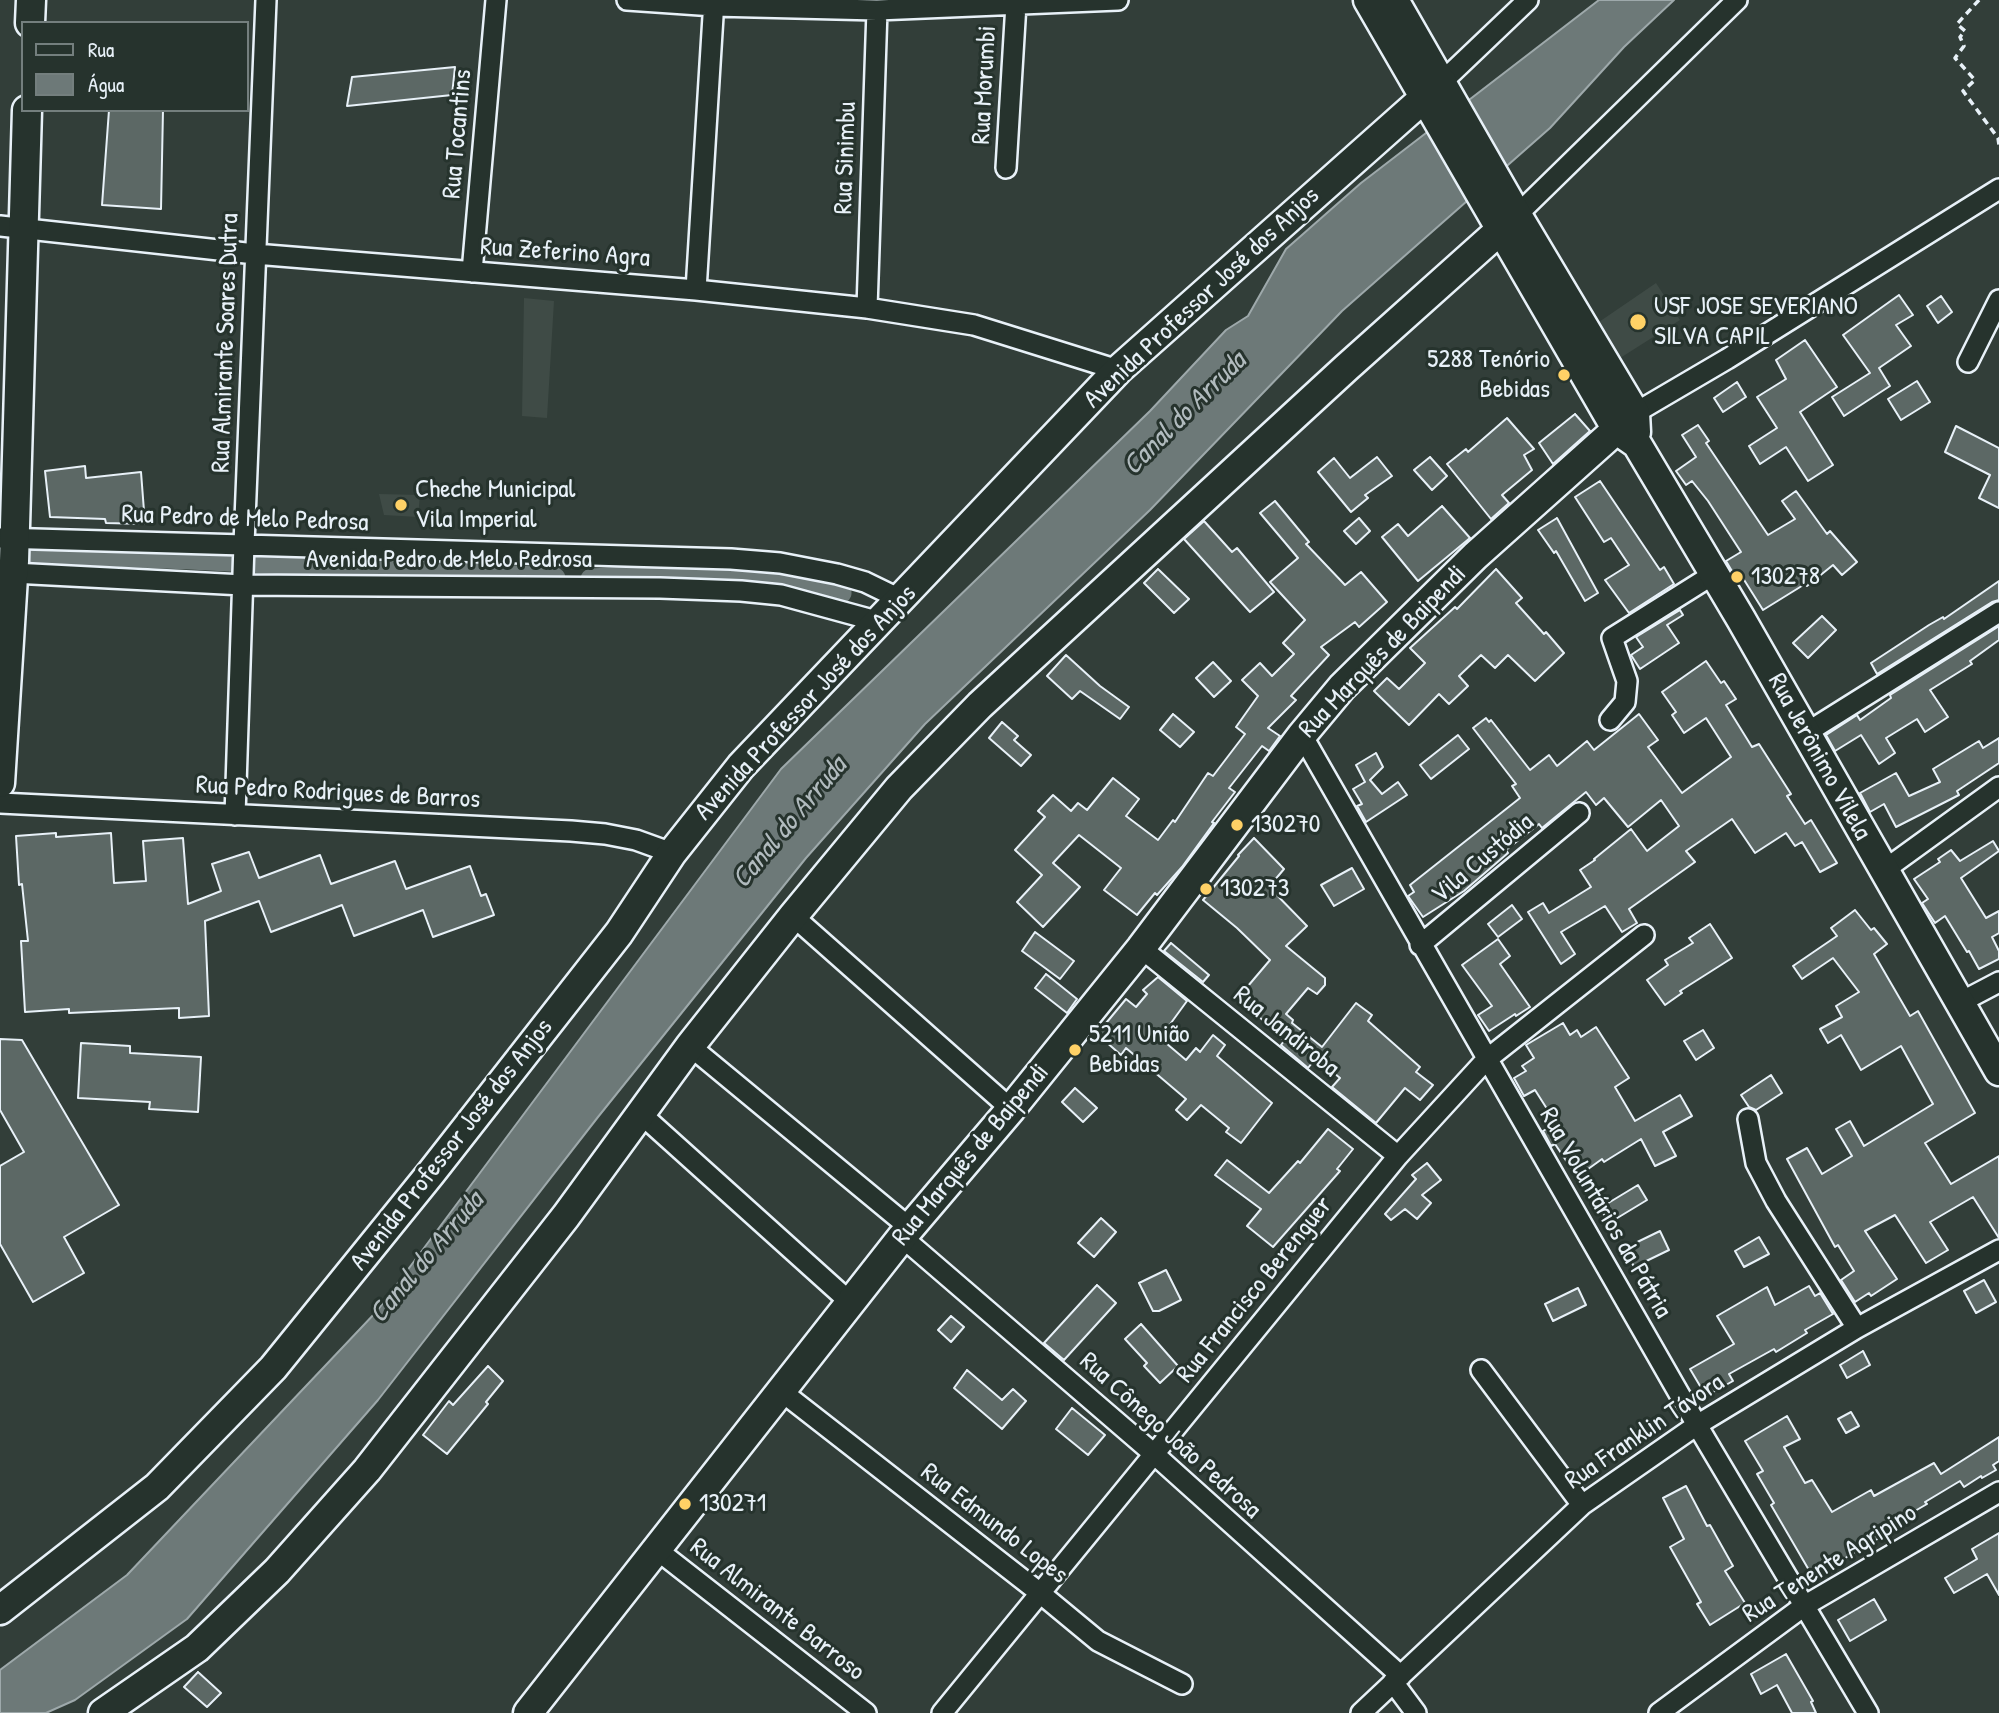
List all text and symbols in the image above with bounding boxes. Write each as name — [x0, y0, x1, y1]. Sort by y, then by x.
legend — [21, 21, 248, 112]
street label: Rua Morumbi — [966, 25, 1004, 145]
text: Rua — [88, 35, 114, 64]
street label: Rua Tocantins — [437, 68, 479, 200]
text: Água — [88, 70, 124, 99]
street label: Rua Sinimbu — [828, 101, 864, 215]
street label: Avenida Professor José dos Anjos — [1078, 181, 1326, 415]
street label: Rua Almirante Soares Dutra — [206, 213, 246, 473]
street label: Rua Zeferino Agra — [479, 232, 651, 274]
place label: USF JOSE SEVERIANO SILVA CAPIL — [1654, 291, 1858, 352]
marker: USF JOSE SEVERIANO SILVA CAPIL — [1628, 312, 1648, 332]
place label: 5288 Tenório Bebidas — [1427, 344, 1550, 406]
water label: Canal do Arruda — [1116, 345, 1254, 483]
marker: 5288 Tenório Bebidas — [1556, 367, 1572, 383]
place label: Cheche Municipal Vila Imperial — [415, 474, 575, 536]
marker: Cheche Municipal Vila Imperial — [393, 497, 409, 513]
street label: Rua Pedro de Melo Pedrosa — [121, 499, 369, 539]
street label: Avenida Pedro de Melo Pedrosa — [306, 544, 592, 576]
street label: Rua Marquês de Baipendi — [1293, 559, 1473, 745]
place label: 130278 — [1751, 561, 1820, 593]
marker: 130278 — [1729, 569, 1745, 585]
street label: Avenida Professor José dos Anjos — [689, 579, 923, 827]
street label: Rua Jerônimo Vilela — [1760, 668, 1878, 846]
water label: Canal do Arruda — [725, 751, 855, 895]
street label: Rua Pedro Rodrigues de Barros — [195, 770, 481, 816]
street label: Vila Custódia — [1426, 807, 1540, 911]
place label: 130270 — [1251, 809, 1320, 841]
marker: 130270 — [1229, 817, 1245, 833]
place label: 130273 — [1220, 873, 1289, 905]
marker: 130273 — [1198, 881, 1214, 897]
street label: Rua Jandiroba — [1227, 980, 1345, 1084]
street label: Avenida Professor José dos Anjos — [344, 1013, 560, 1277]
place label: 5211 União Bebidas — [1089, 1019, 1190, 1080]
marker: 5211 União Bebidas — [1067, 1042, 1083, 1058]
street label: Rua Marquês de Baipendi — [886, 1058, 1056, 1252]
street label: Rua Voluntários da Pátria — [1532, 1102, 1678, 1324]
water label: Canal do Arruda — [362, 1186, 492, 1330]
street label: Rua Francisco Berenguer — [1170, 1191, 1340, 1389]
street label: Rua Cônego João Pedrosa — [1073, 1346, 1267, 1526]
street label: Rua Franklin Távora — [1560, 1367, 1730, 1497]
street label: Rua Edmundo Lopes — [914, 1457, 1074, 1591]
place label: 130271 — [699, 1488, 766, 1520]
marker: 130271 — [677, 1496, 693, 1512]
street label: Rua Tenente Agripino — [1737, 1498, 1923, 1630]
street label: Rua Almirante Barroso — [683, 1532, 871, 1688]

